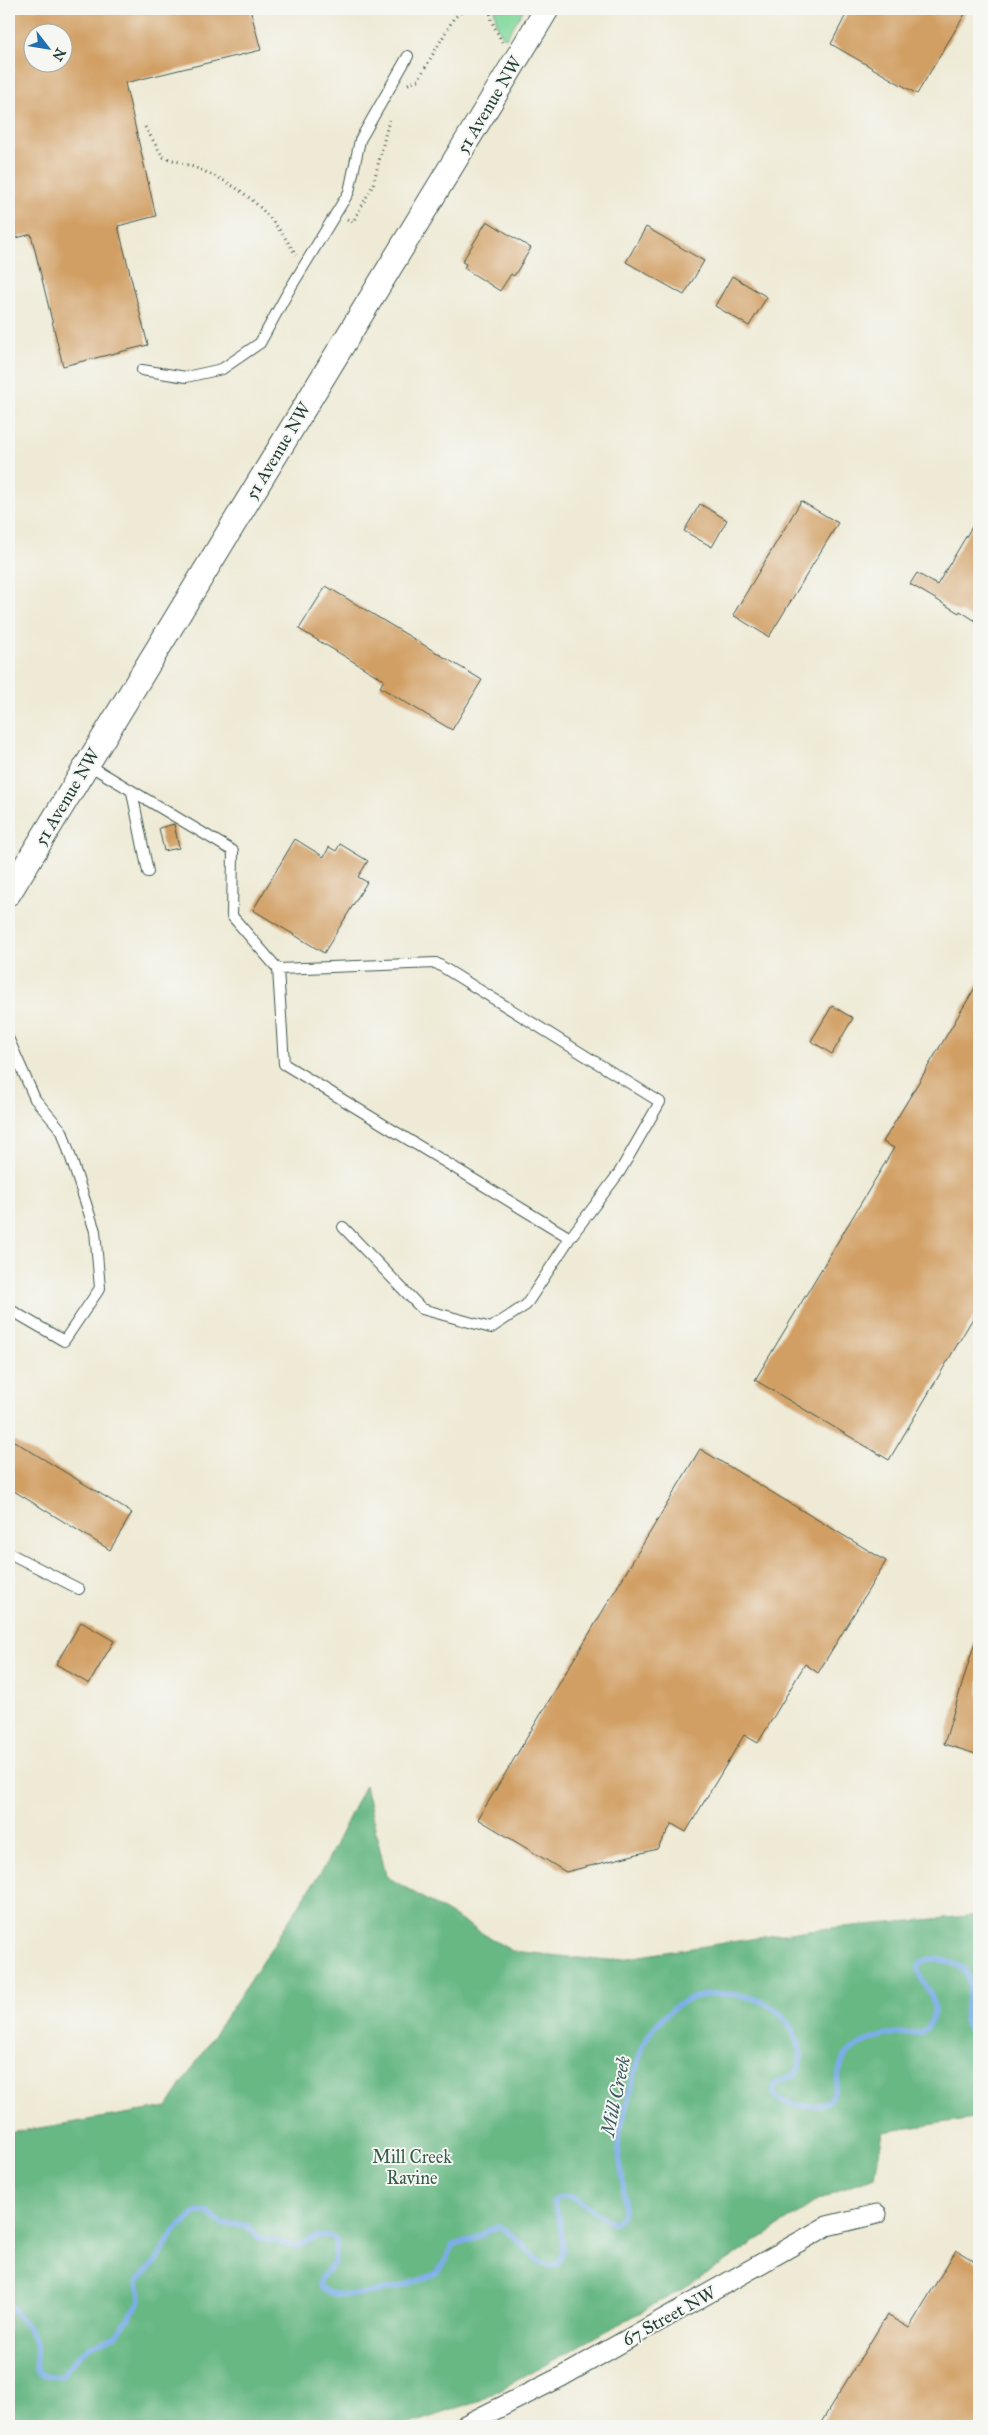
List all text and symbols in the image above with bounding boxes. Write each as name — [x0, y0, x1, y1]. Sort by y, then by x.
north arrow — [22, 22, 72, 72]
text: N — [48, 45, 69, 64]
street label: 51 Avenue NW — [451, 52, 527, 158]
street label: 51 Avenue NW — [240, 398, 316, 504]
street label: 51 Avenue NW — [29, 744, 105, 850]
water label: Mill Creek — [595, 2053, 635, 2140]
park label: Mill Creek Ravine — [372, 2146, 452, 2189]
street label: 67 Street NW — [618, 2281, 720, 2351]

